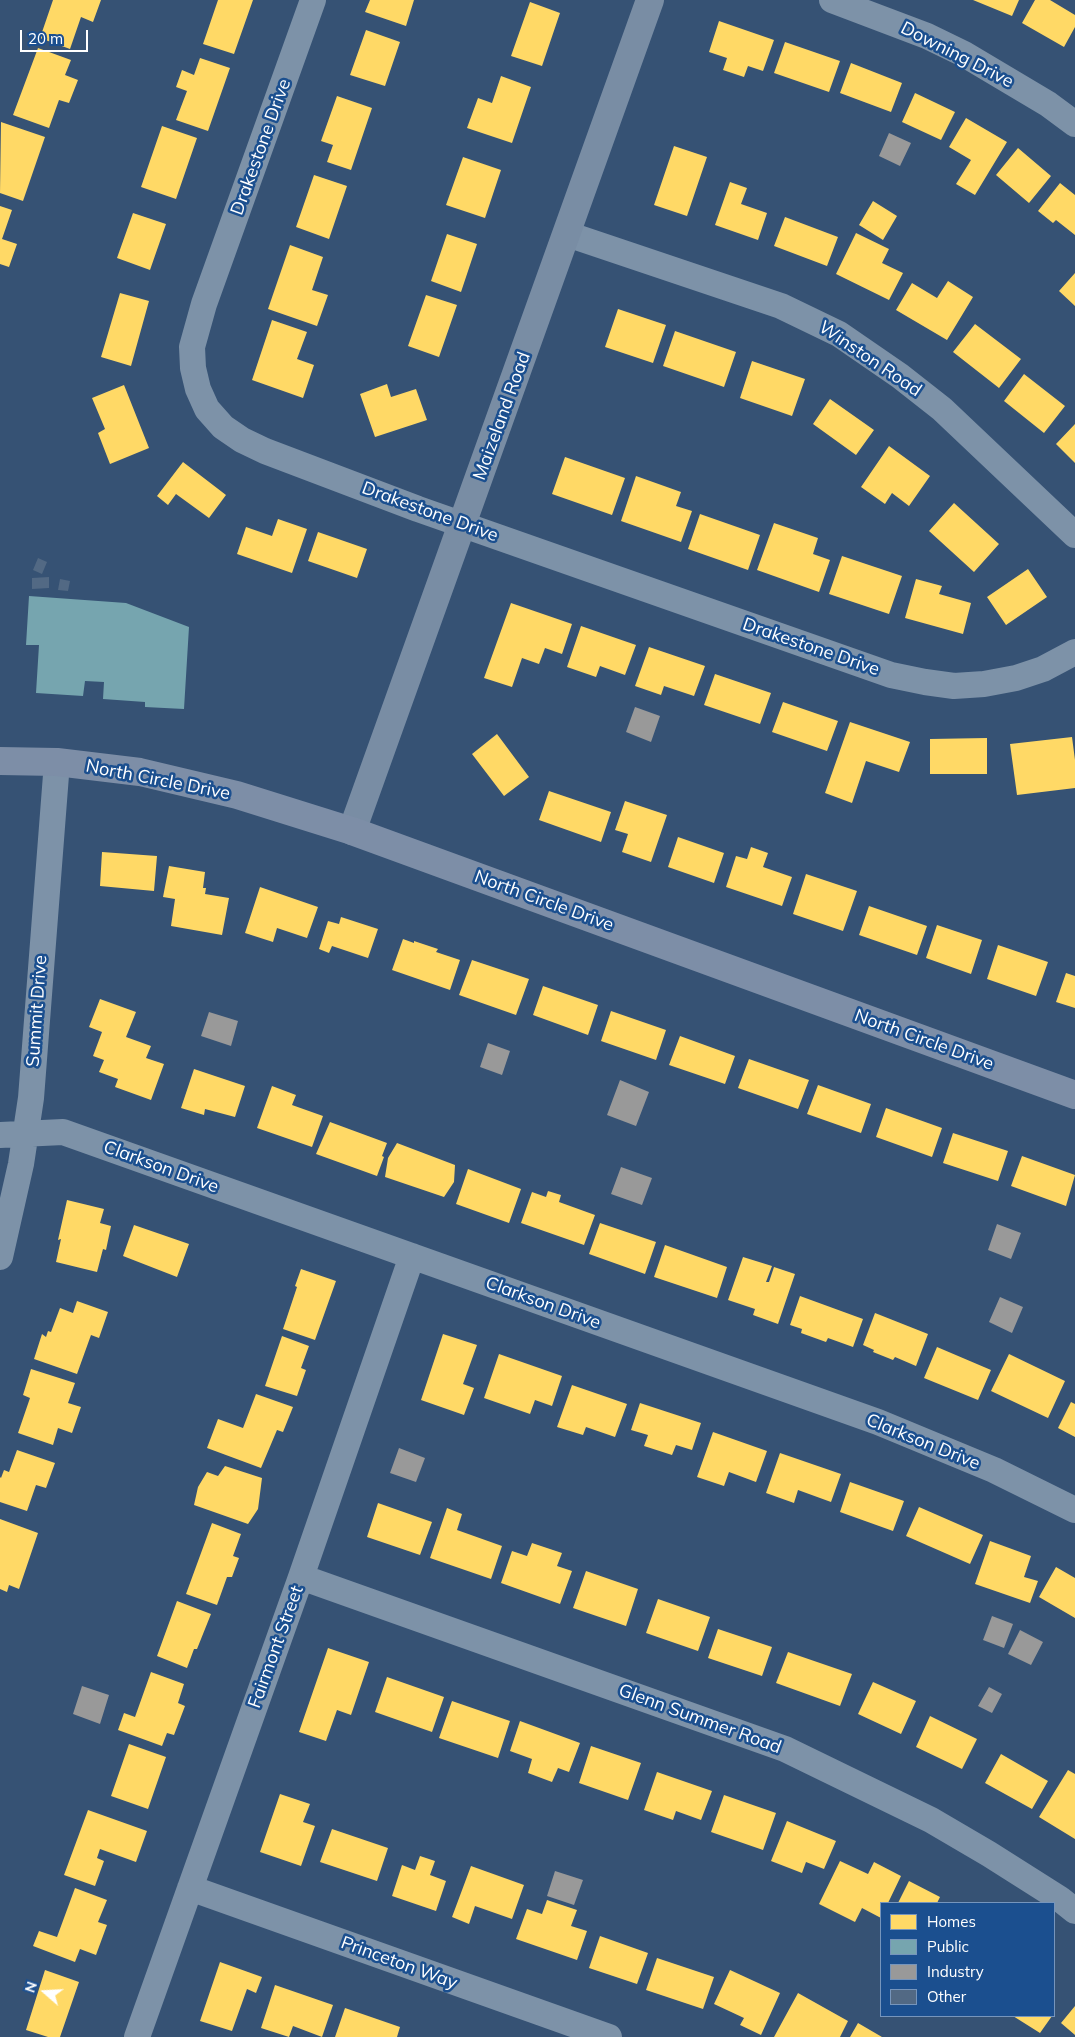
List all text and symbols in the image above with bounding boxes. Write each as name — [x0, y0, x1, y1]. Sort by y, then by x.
street label: Downing Drive — [897, 17, 1017, 93]
scale bar — [22, 20, 90, 52]
text: 20 m — [28, 29, 63, 48]
street label: Drakestone Drive — [226, 76, 296, 218]
street label: Winston Road — [814, 317, 926, 401]
street label: Maizeland Road — [469, 349, 535, 483]
street label: Drakestone Drive — [359, 477, 501, 547]
street label: Drakestone Drive — [740, 613, 882, 681]
street label: North Circle Drive — [84, 755, 232, 805]
street label: North Circle Drive — [471, 866, 617, 936]
street label: Summit Drive — [22, 954, 52, 1068]
street label: North Circle Drive — [851, 1005, 997, 1075]
street label: Clarkson Drive — [100, 1136, 222, 1198]
street label: Clarkson Drive — [482, 1272, 604, 1334]
street label: Clarkson Drive — [863, 1409, 983, 1475]
street label: Fairmont Street — [244, 1583, 308, 1711]
street label: Glenn Summer Road — [616, 1680, 784, 1758]
legend — [880, 1902, 1055, 2017]
text: Homes — [927, 1912, 976, 1931]
street label: Princeton Way — [338, 1932, 460, 1994]
text: Public — [927, 1937, 969, 1956]
text: Industry — [927, 1962, 984, 1981]
north arrow — [20, 1967, 70, 2017]
text: N — [21, 1979, 41, 1995]
text: Other — [927, 1987, 966, 2006]

